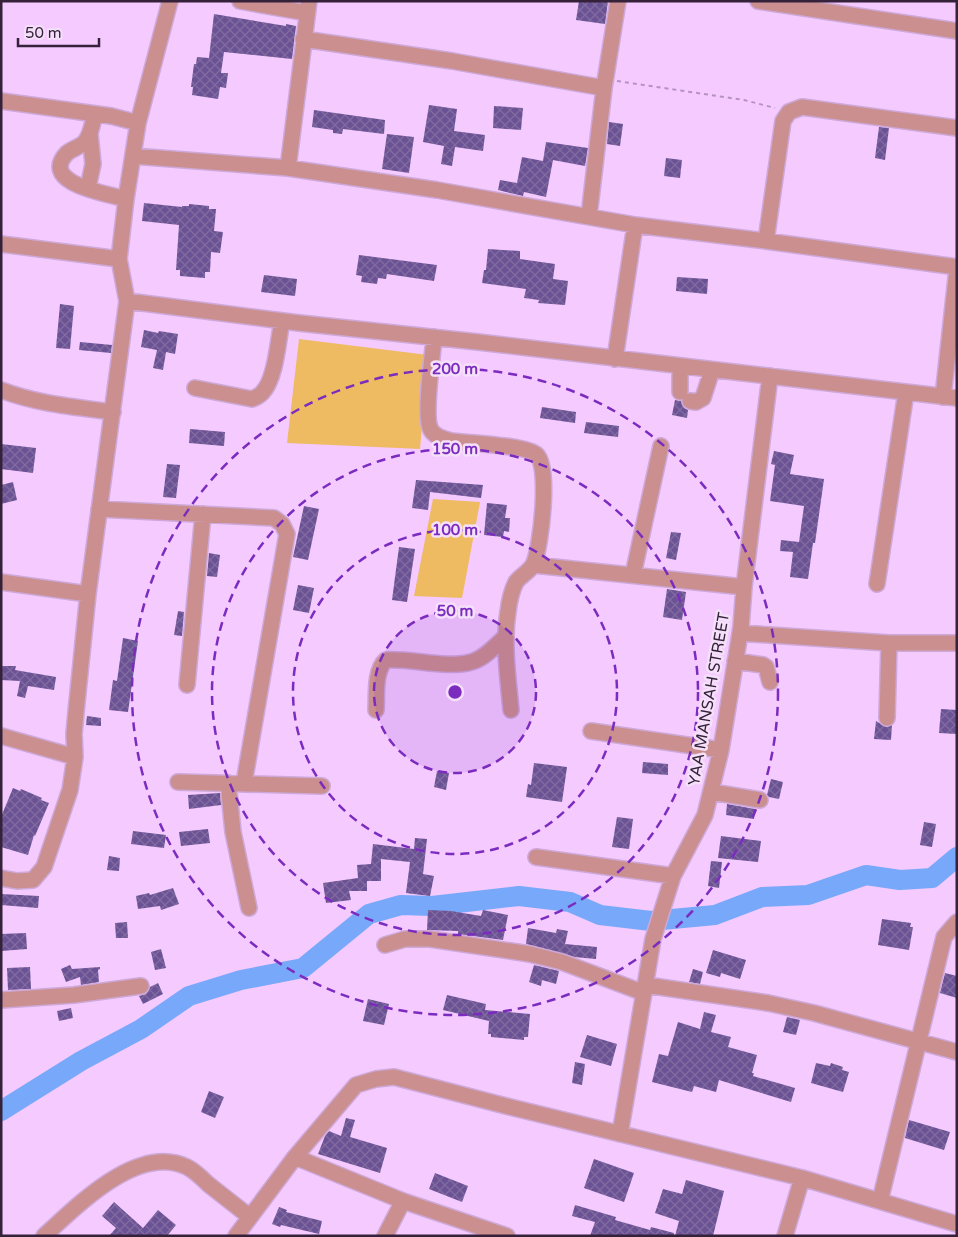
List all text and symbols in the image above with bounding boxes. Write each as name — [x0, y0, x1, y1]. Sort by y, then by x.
scale bar — [18, 15, 99, 47]
text: 50 m — [25, 24, 62, 42]
text: 200 m — [432, 360, 478, 378]
text: 150 m — [432, 440, 478, 458]
text: 100 m — [432, 521, 478, 539]
text: 50 m — [437, 602, 473, 620]
street label: YAA MANSAH STREET — [684, 610, 734, 787]
centre of rings — [446, 683, 464, 701]

